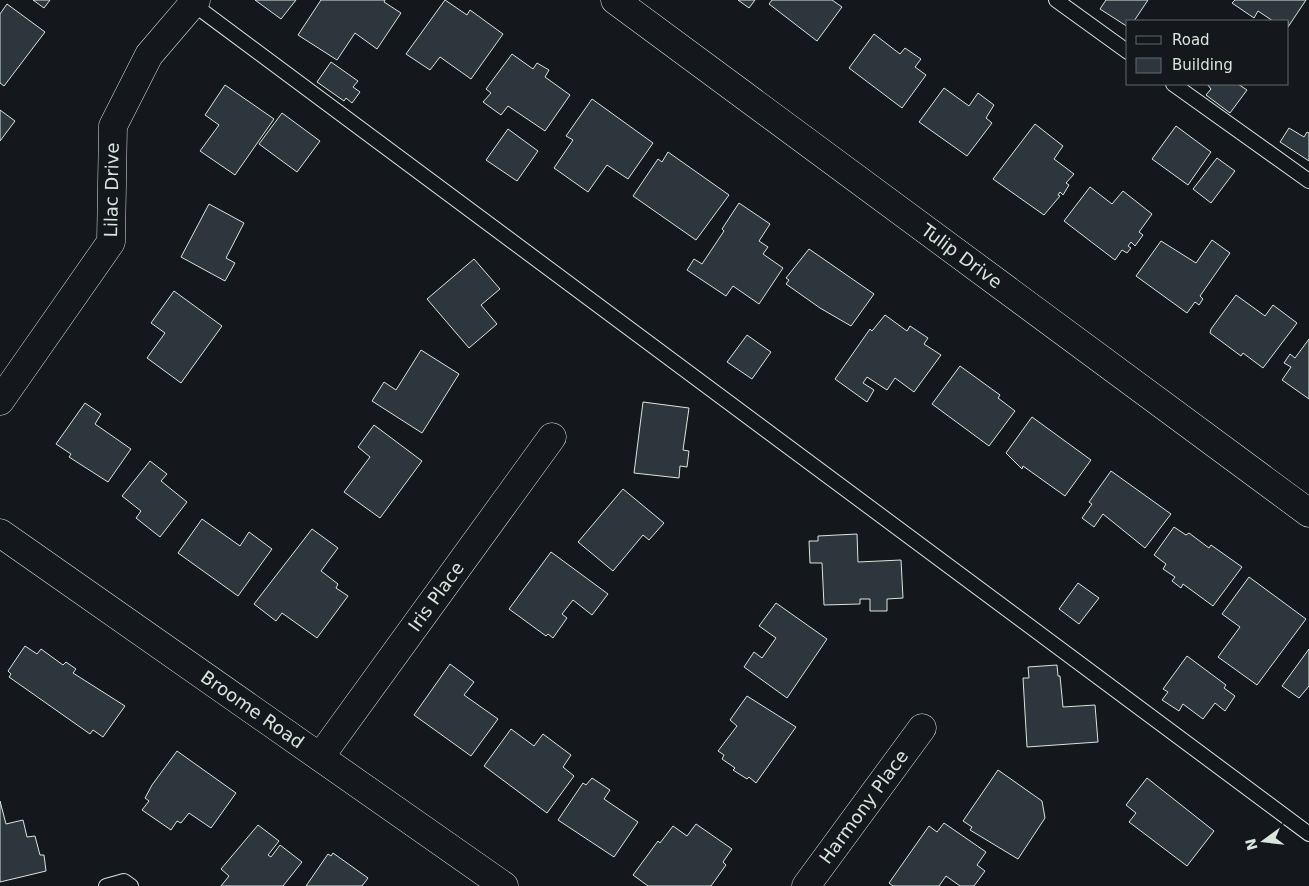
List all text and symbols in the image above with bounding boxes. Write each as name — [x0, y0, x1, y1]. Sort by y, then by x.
legend — [1126, 20, 1289, 85]
text: Road — [1172, 31, 1210, 49]
text: Building — [1172, 56, 1233, 74]
street label: Lilac Drive — [100, 142, 123, 237]
street label: Tulip Drive — [917, 219, 1006, 292]
street label: Iris Place — [404, 558, 468, 635]
street label: Broome Road — [197, 666, 308, 753]
street label: Harmony Place — [815, 746, 912, 868]
north arrow — [1239, 816, 1289, 866]
text: N — [1242, 837, 1261, 852]

